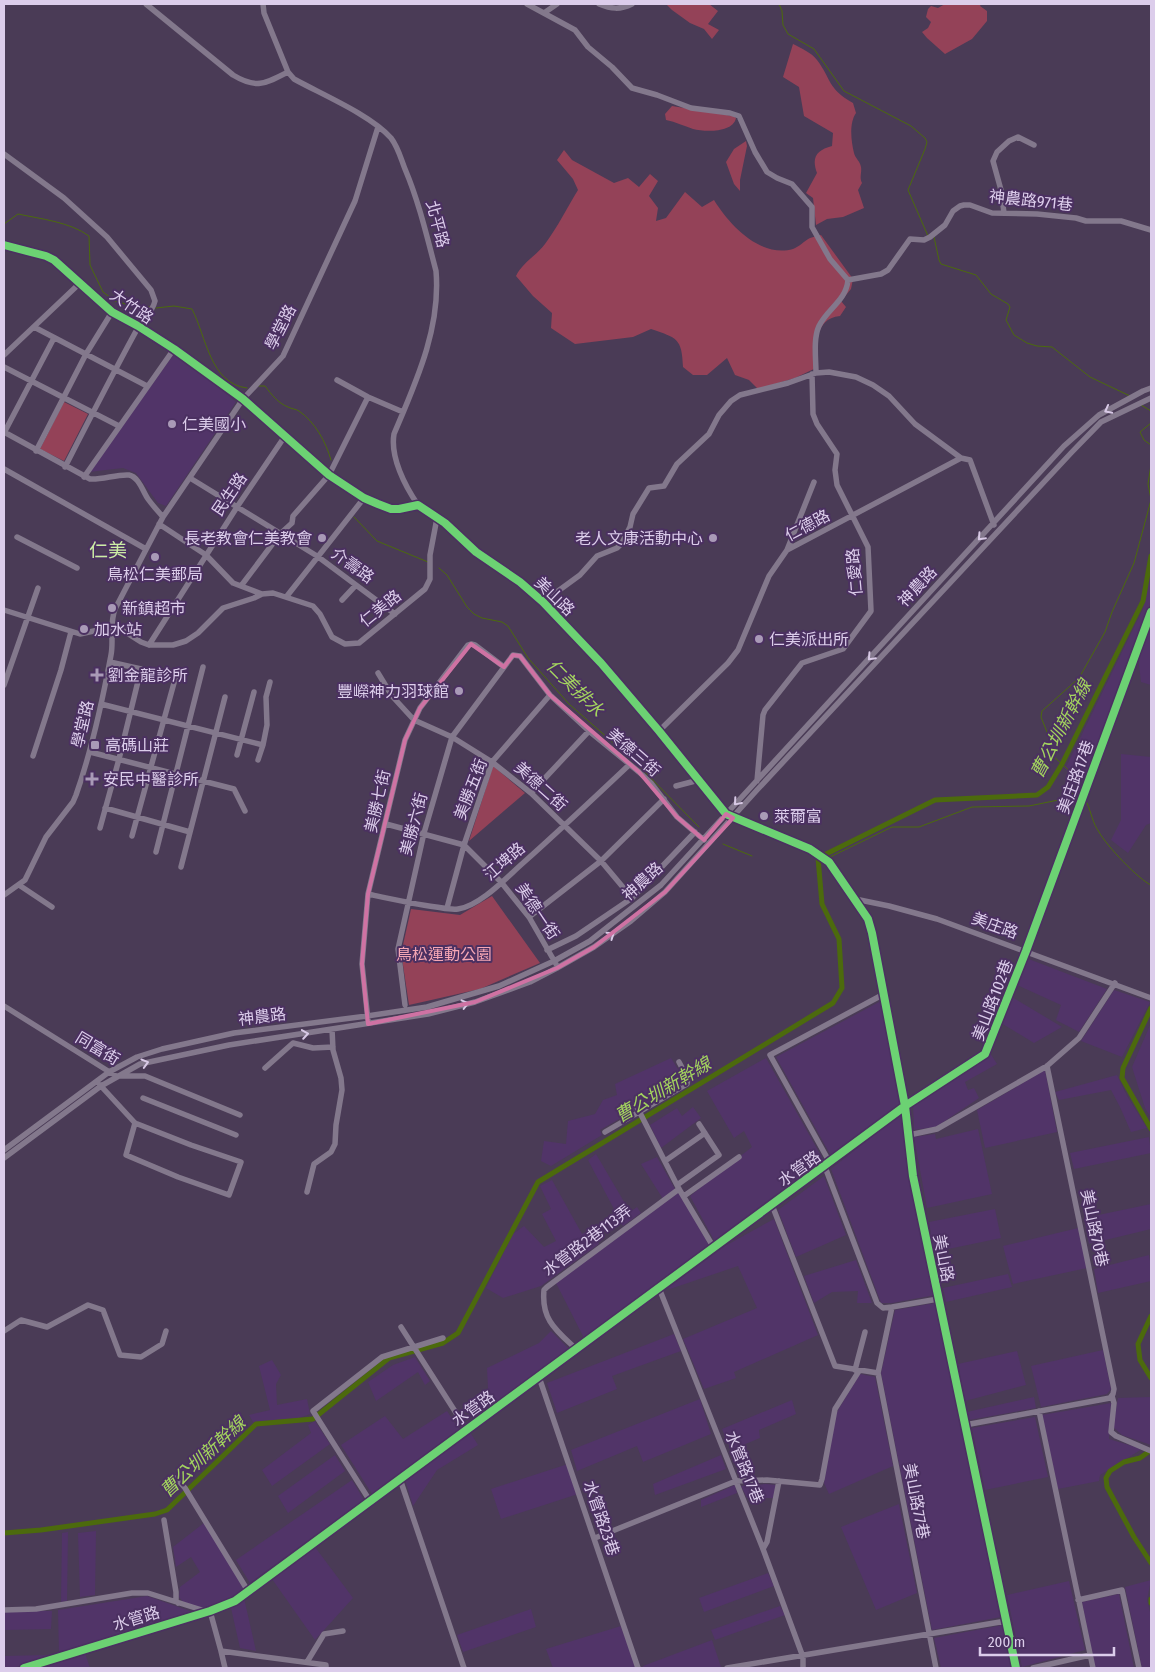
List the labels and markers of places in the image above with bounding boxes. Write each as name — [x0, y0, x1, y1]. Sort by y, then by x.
place label: 仁美國小 — [182, 415, 246, 434]
marker: 仁美國小 — [166, 418, 178, 430]
place label: 長老教會仁美教會 — [184, 529, 312, 548]
place label: 老人文康活動中心 — [575, 529, 703, 548]
marker: 長老教會仁美教會 — [316, 532, 328, 544]
marker: 老人文康活動中心 — [707, 532, 719, 544]
marker: 鳥松仁美郵局 — [149, 551, 161, 563]
place label: 鳥松仁美郵局 — [107, 565, 203, 584]
place label: 新鎮超市 — [122, 599, 186, 618]
marker: 新鎮超市 — [106, 602, 118, 614]
place label: 加水站 — [94, 620, 142, 639]
marker: 加水站 — [78, 623, 90, 635]
place label: 仁美派出所 — [769, 630, 849, 649]
marker: 仁美派出所 — [753, 633, 765, 645]
place label: 劉金龍診所 — [108, 666, 188, 685]
marker: 劉金龍診所 — [90, 668, 104, 682]
place label: 豐嶸神力羽球館 — [337, 682, 449, 701]
marker: 豐嶸神力羽球館 — [453, 685, 465, 697]
place label: 高碼山莊 — [105, 736, 169, 755]
marker: 高碼山莊 — [89, 739, 101, 751]
place label: 安民中醫診所 — [103, 770, 199, 789]
marker: 安民中醫診所 — [85, 772, 99, 786]
place label: 萊爾富 — [774, 807, 822, 826]
marker: 萊爾富 — [758, 810, 770, 822]

